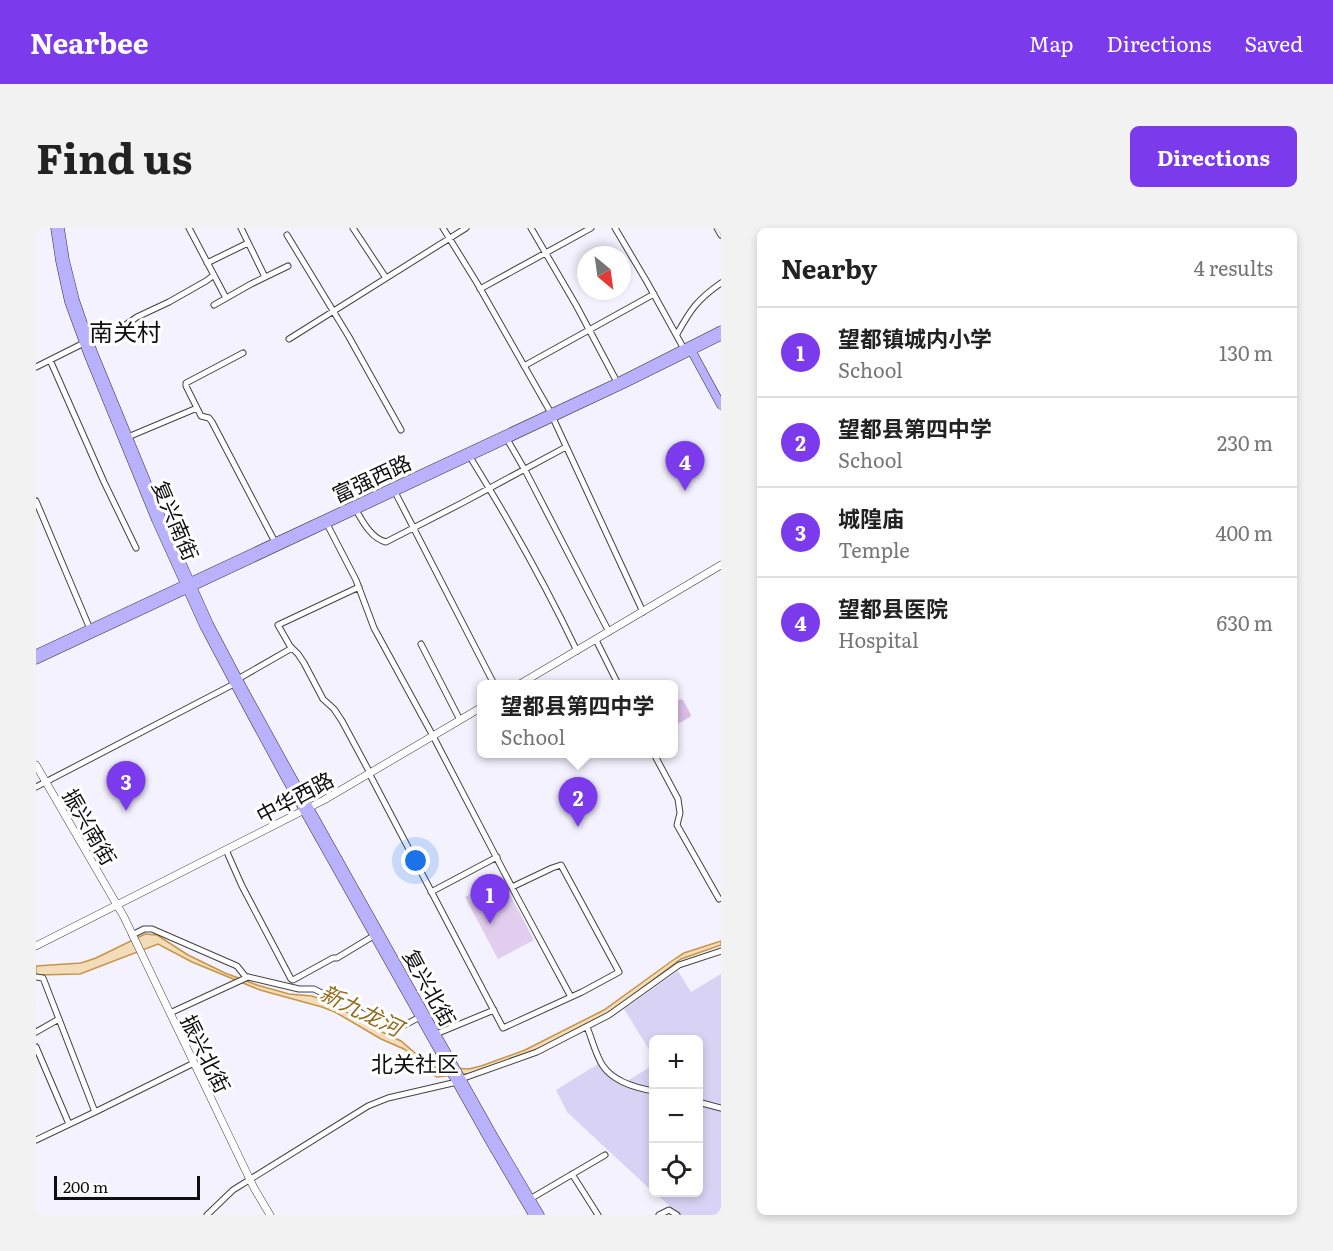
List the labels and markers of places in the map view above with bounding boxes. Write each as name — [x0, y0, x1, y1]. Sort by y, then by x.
pin: 4 — [666, 442, 704, 491]
pin: 3 — [106, 762, 146, 811]
pin: 2 — [558, 778, 598, 827]
pin: 1 — [470, 874, 510, 924]

